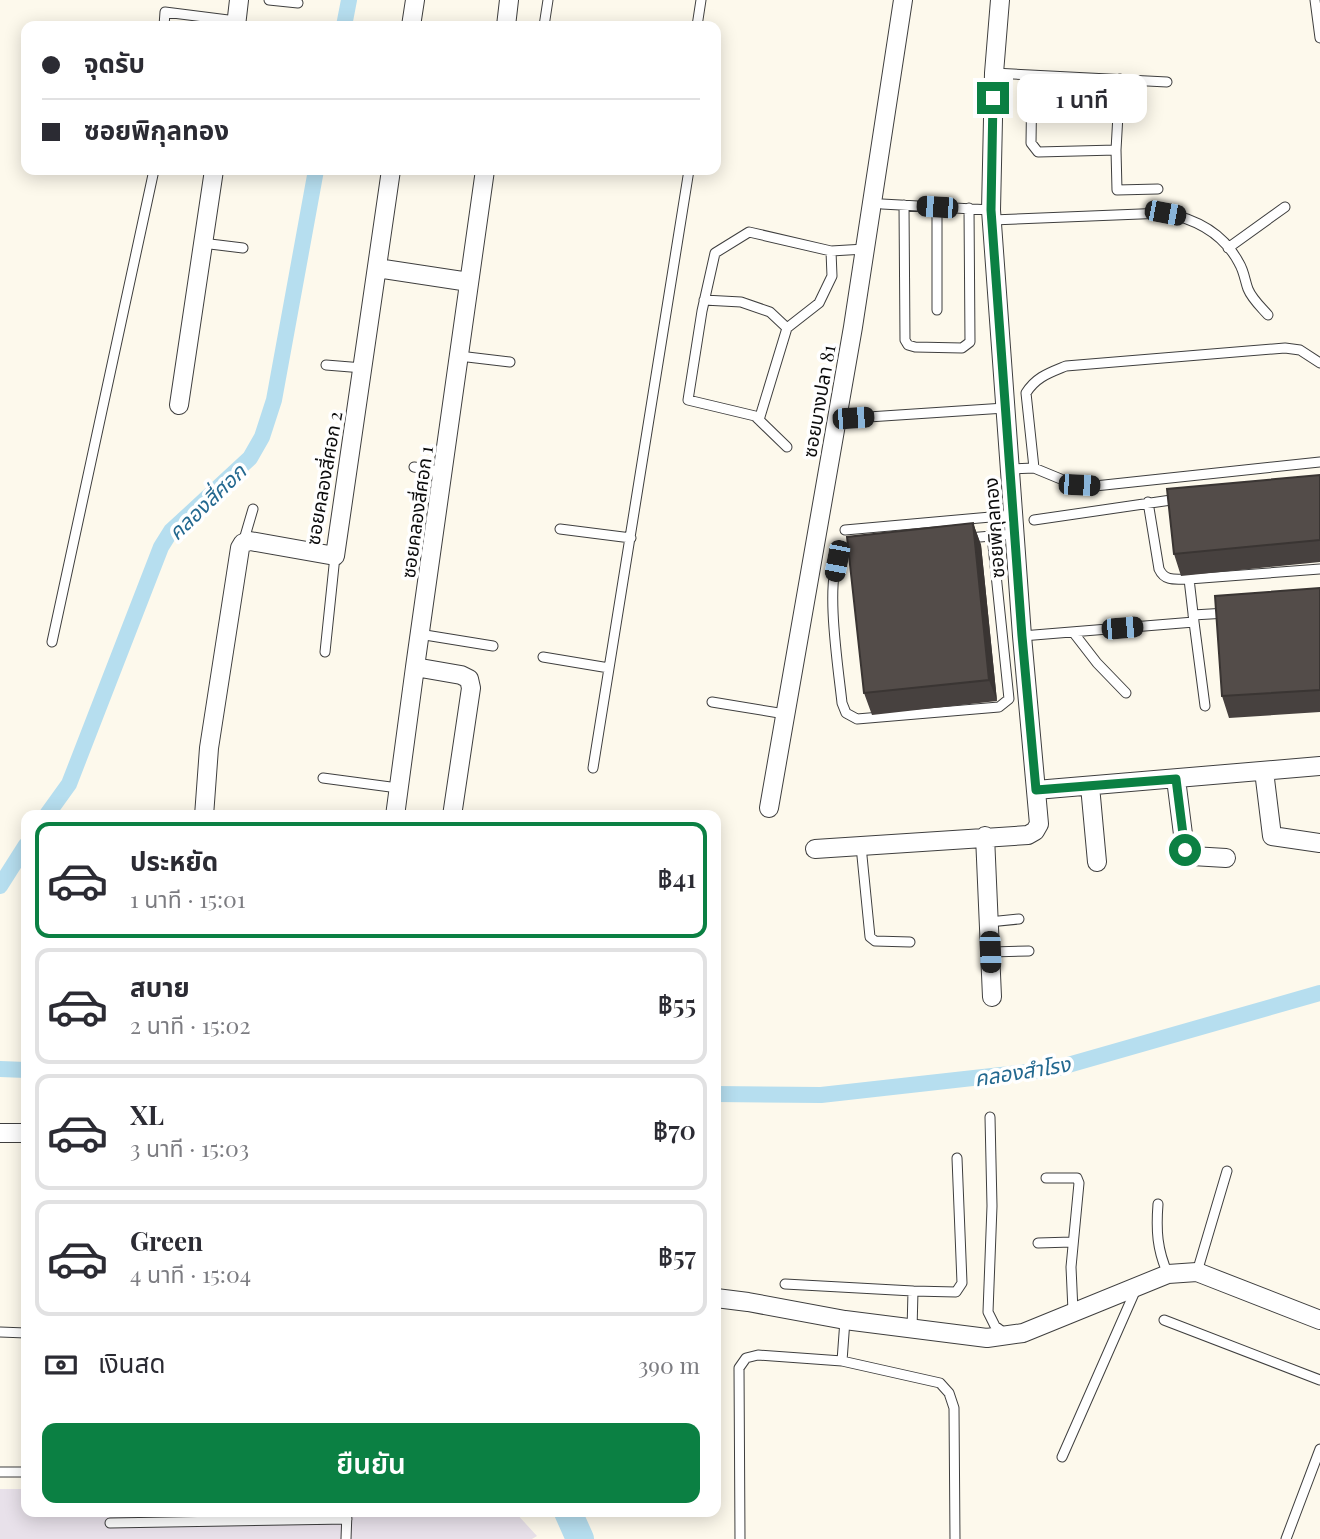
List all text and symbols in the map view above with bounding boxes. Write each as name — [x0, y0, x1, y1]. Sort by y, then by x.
text: จุดรับ — [84, 45, 145, 80]
callout: 1 นาที — [1018, 74, 1147, 122]
route end — [977, 82, 1009, 114]
text: 1 นาที — [1055, 83, 1109, 114]
text: ซอยพิกุลทอง — [84, 112, 229, 147]
car — [916, 195, 959, 219]
car — [1143, 199, 1188, 227]
street label: ซอยบางปลา 81 — [795, 343, 841, 459]
car — [832, 406, 875, 430]
street label: ซอยคลองสี่ศอก 2 — [298, 409, 348, 547]
street label: ซอยคลองสี่ศอก 1 — [394, 444, 438, 580]
water label: คลองสี่ศอก — [161, 456, 252, 545]
car — [1058, 473, 1101, 497]
street label: ซอยพิกุลทอง — [977, 477, 1009, 579]
car — [823, 538, 852, 584]
car — [1101, 616, 1144, 640]
route start — [1169, 834, 1201, 866]
text: ประหยัด — [130, 843, 218, 878]
icon: car — [46, 849, 109, 912]
text: ฿41 — [658, 860, 696, 895]
text: 1 นาที · 15:01 — [130, 883, 245, 914]
car — [979, 931, 1002, 973]
text: สบาย — [130, 969, 190, 1004]
icon: car — [46, 975, 109, 1038]
text: ฿55 — [658, 986, 696, 1021]
text: 2 นาที · 15:02 — [130, 1009, 250, 1040]
water label: คลองสำโรง — [972, 1048, 1074, 1091]
text: XL — [130, 1097, 164, 1132]
icon: car — [46, 1101, 109, 1164]
text: ฿70 — [653, 1112, 696, 1147]
text: 3 นาที · 15:03 — [130, 1132, 249, 1163]
text: Green — [130, 1223, 203, 1258]
icon: car — [46, 1227, 109, 1290]
text: ฿57 — [658, 1238, 696, 1273]
text: 4 นาที · 15:04 — [130, 1258, 251, 1289]
text: เงินสด — [98, 1345, 165, 1380]
icon: cash — [42, 1346, 80, 1384]
text: 390 m — [638, 1349, 700, 1380]
button: ยืนยัน — [42, 1423, 700, 1503]

